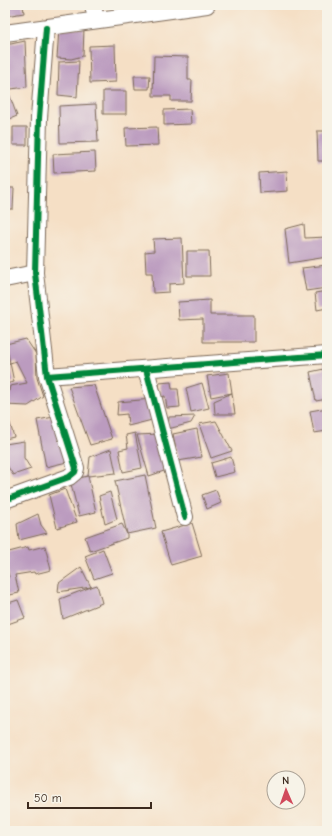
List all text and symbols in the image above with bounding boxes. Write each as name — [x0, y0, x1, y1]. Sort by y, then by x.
north arrow — [266, 770, 306, 810]
text: N — [282, 774, 289, 787]
scale bar — [28, 784, 151, 810]
text: 50 m — [34, 791, 62, 805]

